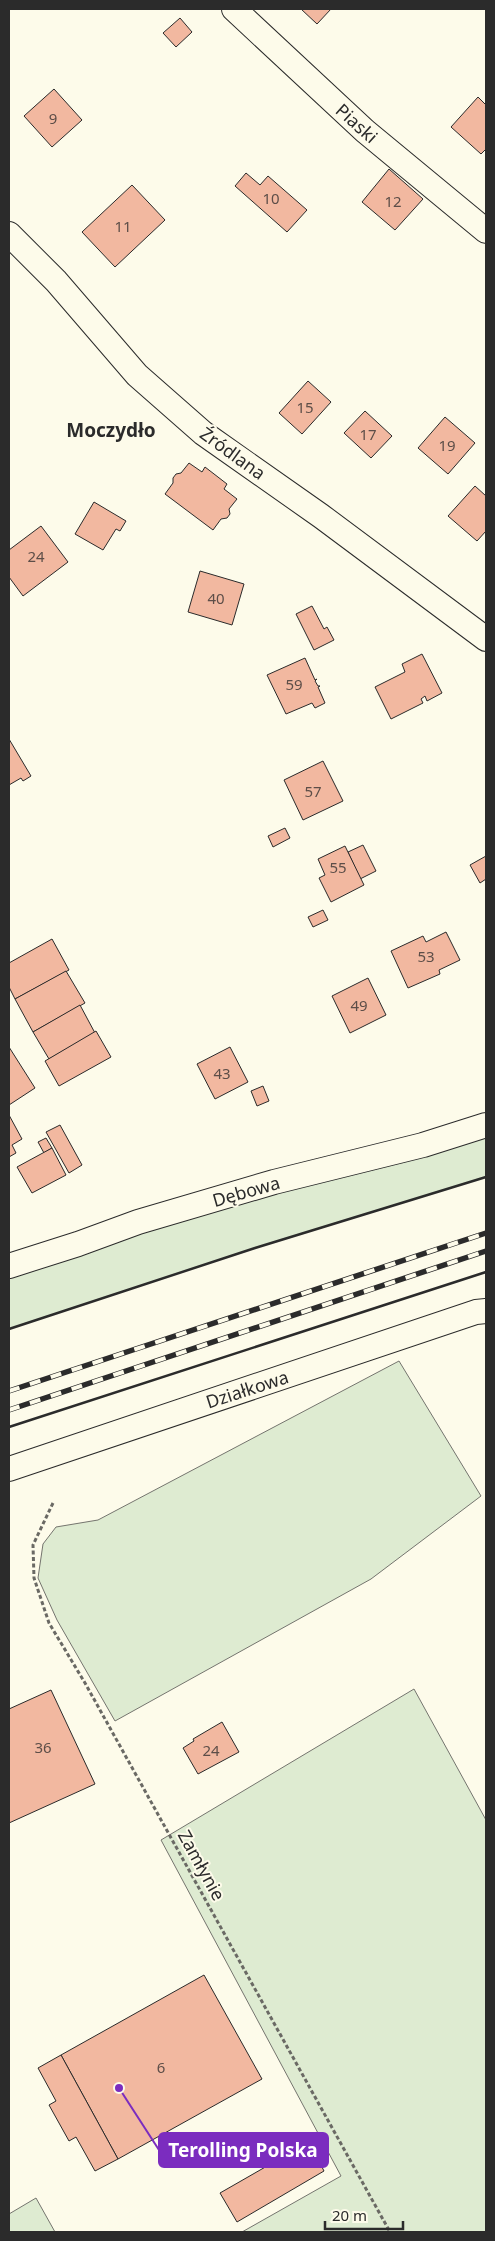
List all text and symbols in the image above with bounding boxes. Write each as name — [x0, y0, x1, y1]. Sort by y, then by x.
street label: Piaski — [331, 98, 383, 148]
house number: 9 — [49, 108, 57, 128]
house number: 10 — [262, 188, 280, 208]
house number: 12 — [384, 191, 402, 211]
house number: 11 — [114, 216, 132, 236]
house number: 15 — [296, 397, 314, 417]
district label: Moczydło — [66, 417, 156, 443]
street label: Źródlana — [195, 421, 271, 485]
house number: 17 — [359, 424, 377, 444]
house number: 19 — [438, 435, 456, 455]
house number: 24 — [27, 546, 45, 566]
house number: 40 — [207, 588, 225, 608]
house number: 59 — [285, 674, 303, 694]
house number: 57 — [304, 781, 322, 801]
house number: 55 — [329, 857, 347, 877]
house number: 53 — [417, 946, 435, 966]
house number: 49 — [350, 995, 368, 1015]
house number: 43 — [213, 1063, 231, 1083]
street label: Dębowa — [209, 1170, 283, 1212]
street label: Działkowa — [203, 1364, 291, 1414]
house number: 36 — [34, 1737, 52, 1757]
house number: 24 — [202, 1740, 220, 1760]
street label: Zamłynie — [173, 1826, 231, 1904]
house number: 6 — [157, 2057, 165, 2077]
callout: Terolling Polska — [159, 2133, 328, 2167]
text: Terolling Polska — [168, 2137, 318, 2163]
scale bar — [325, 2198, 402, 2230]
text: 20 m — [332, 2205, 367, 2225]

